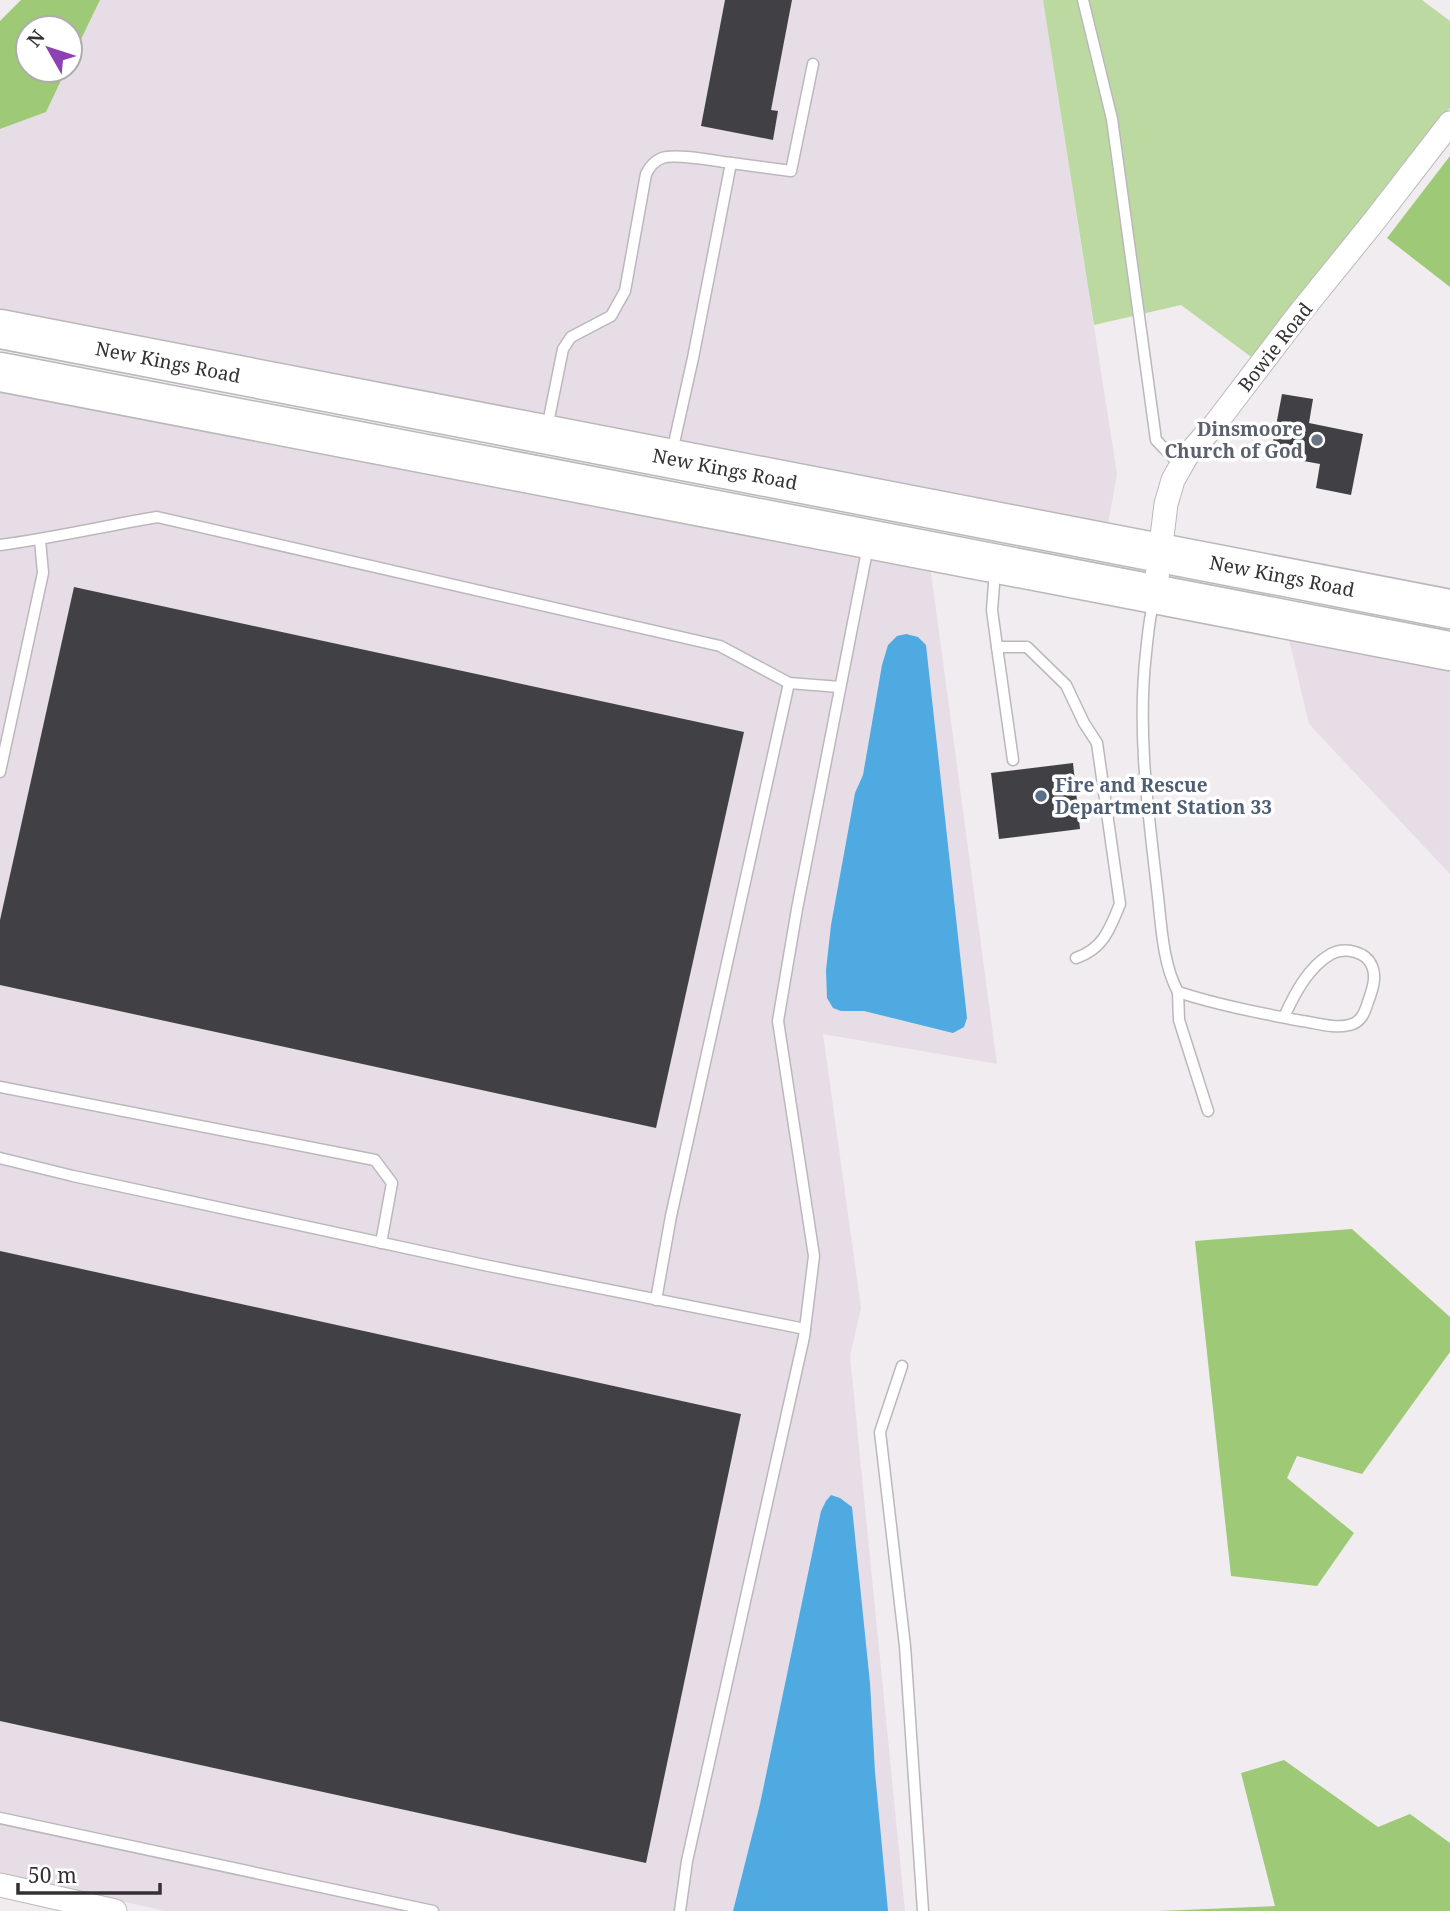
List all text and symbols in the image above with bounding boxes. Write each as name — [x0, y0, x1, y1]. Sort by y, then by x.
north arrow — [14, 14, 84, 84]
text: N — [21, 24, 51, 52]
street label: Bowie Road — [1232, 297, 1318, 397]
street label: New Kings Road — [93, 335, 243, 389]
place label: Dinsmoore Church of God — [1164, 416, 1304, 464]
marker: Dinsmoore Church of God — [1309, 432, 1325, 448]
street label: New Kings Road — [650, 442, 800, 496]
street label: New Kings Road — [1207, 549, 1357, 603]
place label: Fire and Rescue Department Station 33 — [1055, 772, 1272, 820]
marker: Fire and Rescue Department Station 33 — [1033, 788, 1049, 804]
scale bar — [18, 1852, 159, 1896]
text: 50 m — [28, 1861, 77, 1889]

